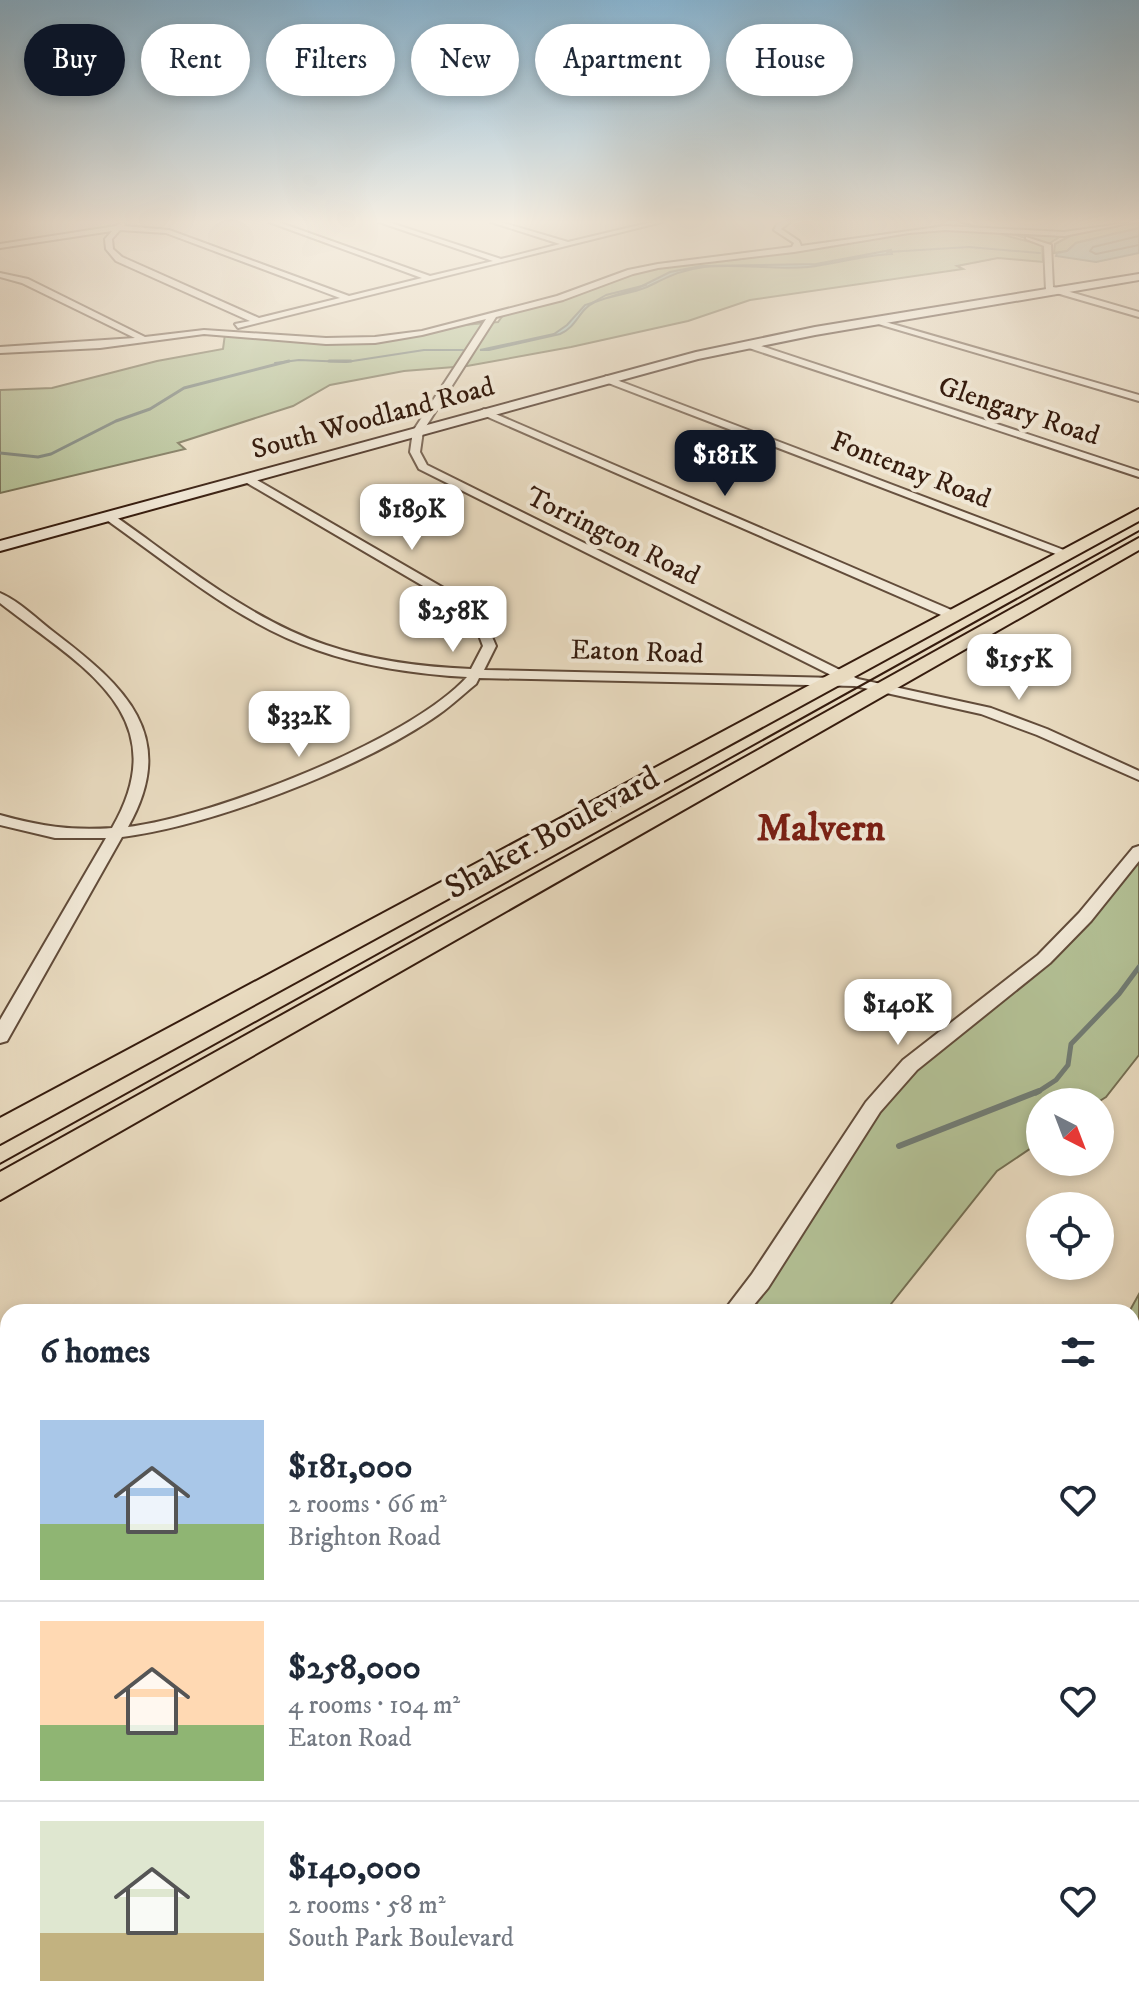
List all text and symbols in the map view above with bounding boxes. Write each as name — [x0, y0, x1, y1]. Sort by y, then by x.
chip: Buy — [24, 24, 125, 96]
chip: Rent — [141, 24, 250, 96]
chip: Filters — [266, 24, 395, 96]
chip: New — [411, 24, 519, 96]
chip: Apartment — [535, 24, 710, 96]
chip: House — [726, 24, 853, 96]
street label: South Woodland Road — [248, 369, 498, 467]
street label: Glengary Road — [934, 369, 1104, 454]
street label: Fontenay Road — [826, 423, 996, 517]
pin: $181K — [669, 430, 781, 498]
text: $181K — [693, 439, 757, 472]
street label: Torrington Road — [520, 479, 706, 593]
pin: $189K — [356, 484, 468, 552]
text: $189K — [378, 493, 446, 526]
pin: $258K — [397, 586, 509, 654]
text: $258K — [418, 595, 488, 628]
street label: Eaton Road — [570, 632, 704, 672]
pin: $155K — [963, 634, 1075, 702]
text: $155K — [985, 643, 1053, 676]
pin: $332K — [243, 691, 355, 759]
text: $332K — [267, 700, 331, 733]
street label: Shaker Boulevard — [438, 757, 666, 909]
district label: Malvern — [757, 805, 885, 853]
pin: $140K — [842, 979, 954, 1047]
text: $140K — [863, 988, 933, 1021]
north arrow — [1026, 1088, 1114, 1176]
map controls — [1026, 1088, 1114, 1280]
button: locate — [1026, 1192, 1114, 1280]
icon: filters — [1056, 1330, 1100, 1374]
text: 6 homes — [40, 1331, 150, 1373]
text: $181,000 — [288, 1446, 413, 1488]
icon: home — [104, 1452, 200, 1548]
icon: heart — [1056, 1478, 1100, 1522]
text: 2 rooms · 66 m² — [288, 1488, 447, 1521]
text: Brighton Road — [288, 1521, 441, 1554]
text: $258,000 — [288, 1647, 421, 1689]
icon: home — [104, 1653, 200, 1749]
icon: heart — [1056, 1679, 1100, 1723]
text: 4 rooms · 104 m² — [288, 1689, 460, 1722]
text: Eaton Road — [288, 1722, 411, 1755]
text: $140,000 — [288, 1847, 421, 1889]
icon: home — [104, 1853, 200, 1949]
icon: heart — [1056, 1879, 1100, 1923]
text: 2 rooms · 58 m² — [288, 1889, 446, 1922]
text: South Park Boulevard — [288, 1922, 514, 1955]

